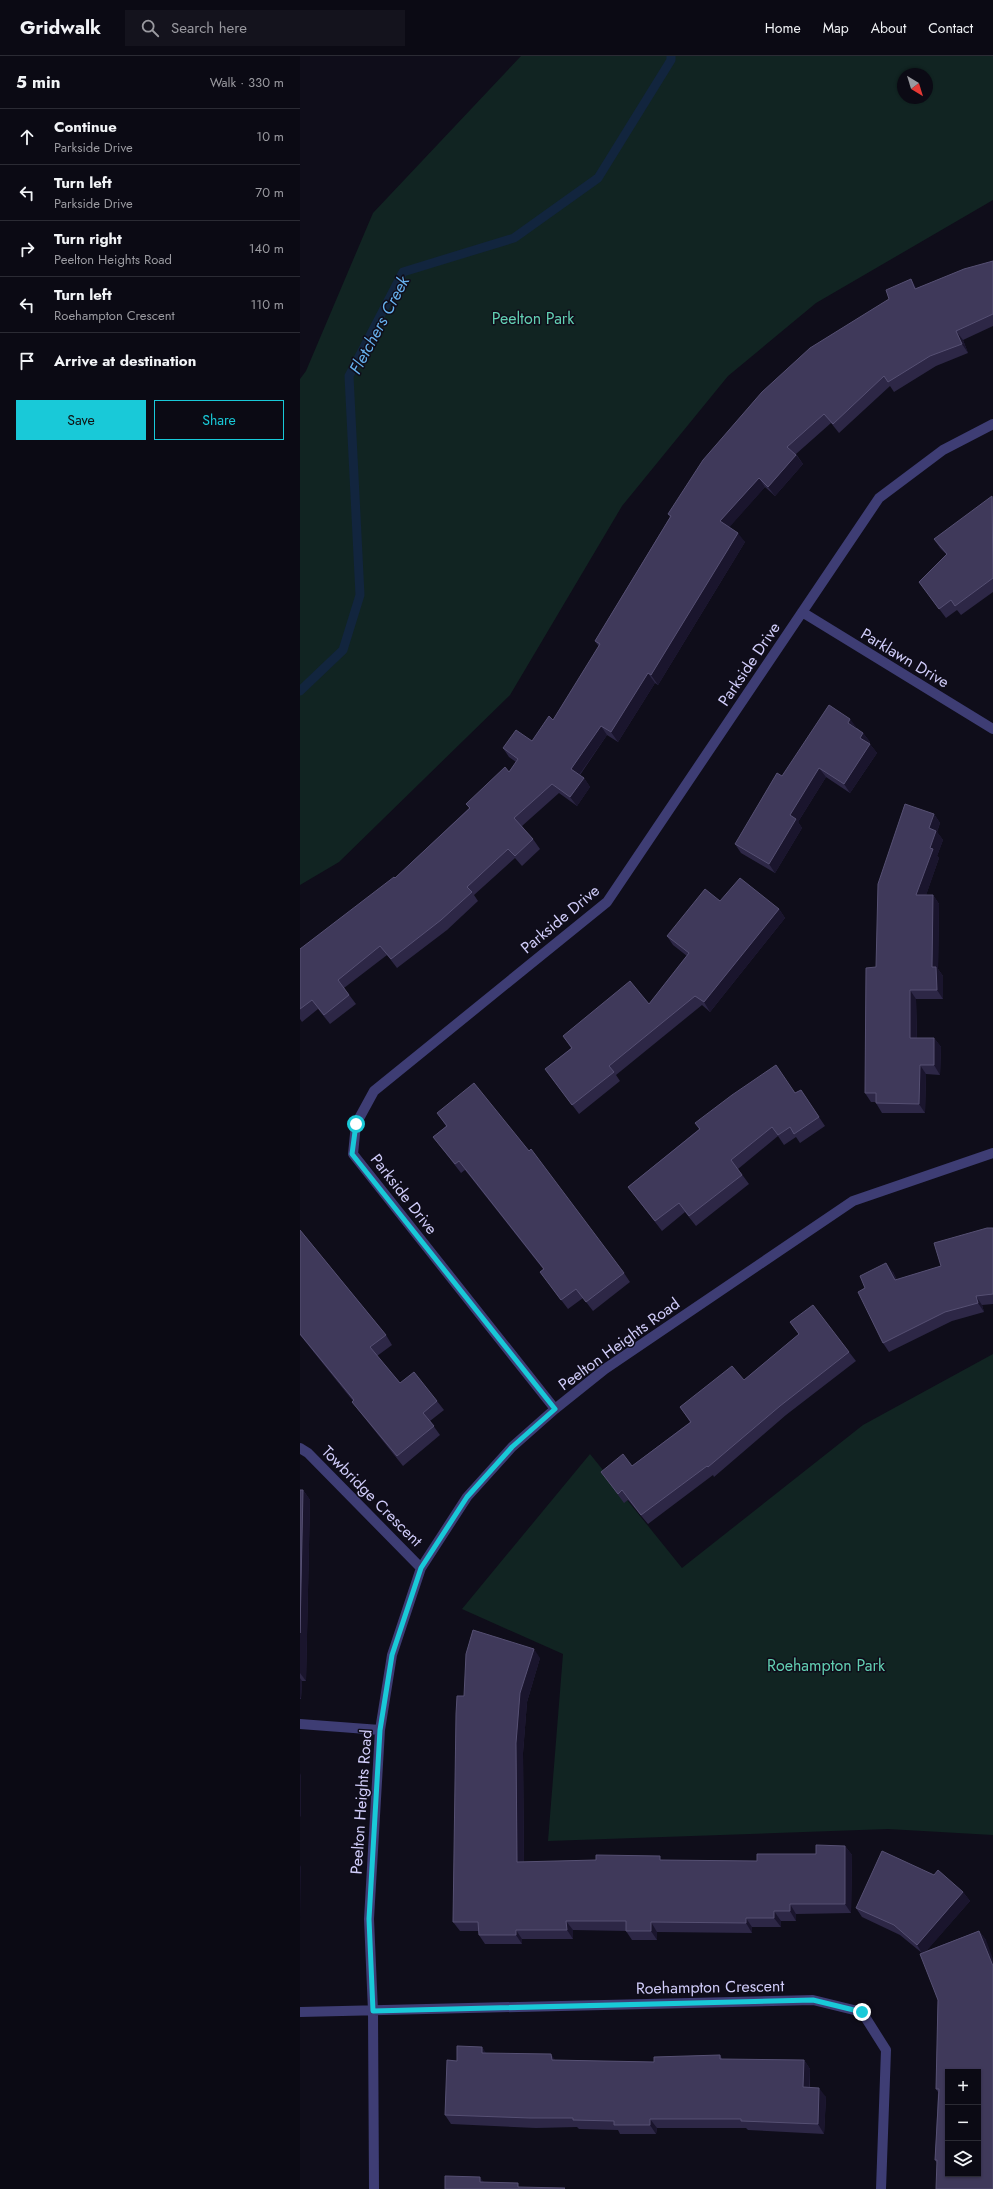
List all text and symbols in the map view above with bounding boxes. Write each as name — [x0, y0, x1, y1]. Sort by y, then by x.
search box — [125, 10, 405, 46]
text: Gridwalk — [20, 14, 101, 41]
icon: search — [139, 17, 161, 39]
text: Search here — [171, 17, 247, 39]
text: Home — [765, 18, 801, 38]
text: Map — [823, 18, 849, 38]
text: About — [871, 18, 906, 38]
text: Contact — [928, 18, 973, 38]
north arrow — [897, 68, 933, 104]
text: 5 min — [16, 70, 60, 94]
text: Walk · 330 m — [210, 73, 284, 92]
text: Continue — [54, 116, 117, 138]
icon: ahead — [16, 126, 38, 148]
text: 10 m — [256, 127, 284, 146]
text: Parkside Drive — [54, 138, 133, 157]
text: Turn left — [54, 172, 112, 194]
icon: left — [16, 182, 38, 204]
text: 70 m — [255, 183, 284, 202]
text: Parkside Drive — [54, 194, 133, 213]
text: Turn right — [54, 228, 122, 250]
icon: right — [16, 238, 38, 260]
text: 140 m — [249, 239, 284, 258]
text: Peelton Heights Road — [54, 250, 172, 269]
water label: Fletchers Creek — [343, 271, 415, 378]
text: Turn left — [54, 284, 112, 306]
icon: left — [16, 294, 38, 316]
text: 110 m — [250, 295, 284, 314]
text: Roehampton Crescent — [54, 306, 175, 325]
park label: Peelton Park — [492, 307, 575, 330]
icon: arrive — [16, 350, 38, 372]
text: Arrive at destination — [54, 350, 196, 372]
button: Save — [16, 400, 146, 440]
button: Share — [154, 400, 284, 440]
street label: Parkside Drive — [712, 617, 786, 711]
street label: Parklawn Drive — [856, 623, 954, 693]
street label: Parkside Drive — [516, 879, 604, 959]
route start — [347, 1115, 365, 1133]
street label: Parkside Drive — [365, 1149, 443, 1239]
street label: Peelton Heights Road — [554, 1292, 684, 1396]
street label: Towbridge Crescent — [316, 1440, 428, 1552]
park label: Roehampton Park — [767, 1654, 886, 1677]
street label: Peelton Heights Road — [344, 1729, 378, 1875]
street label: Roehampton Crescent — [636, 1974, 785, 2000]
route end — [853, 2003, 871, 2021]
map controls — [945, 2069, 981, 2177]
button: + — [945, 2069, 981, 2105]
button: − — [945, 2105, 981, 2141]
button: layers — [945, 2141, 981, 2177]

